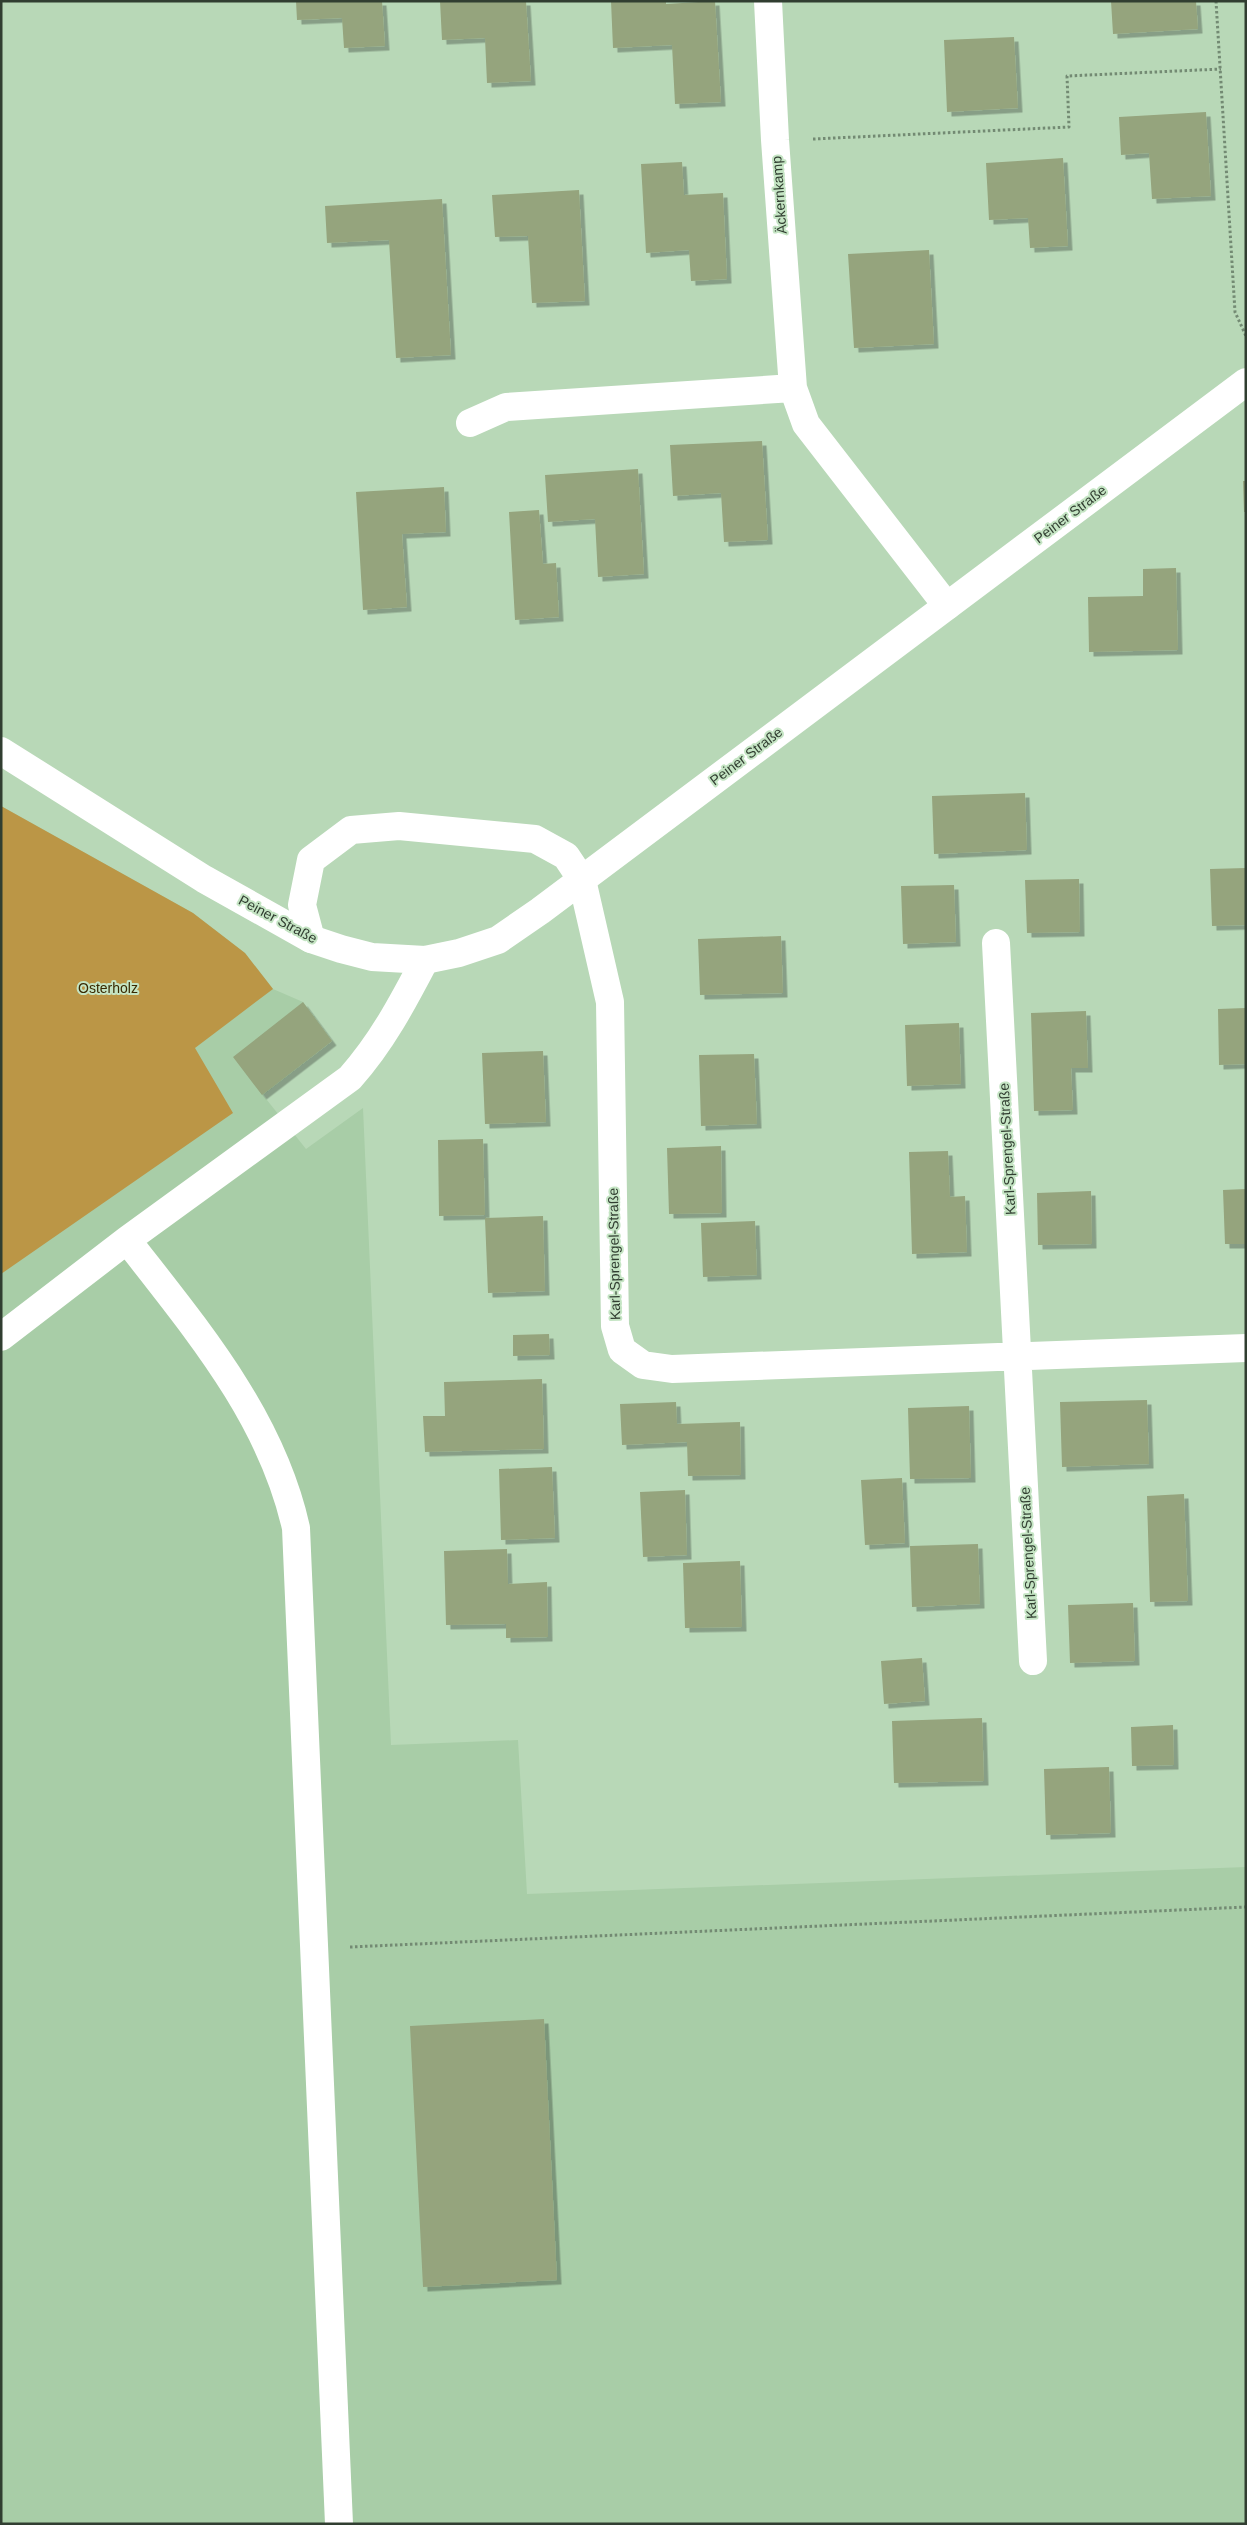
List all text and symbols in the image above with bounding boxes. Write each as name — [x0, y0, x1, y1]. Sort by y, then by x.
street label: Äckernkamp — [768, 155, 790, 234]
street label: Peiner Straße — [1031, 481, 1109, 546]
street label: Peiner Straße — [707, 723, 785, 788]
street label: Peiner Straße — [236, 892, 320, 946]
park label: Osterholz — [78, 980, 138, 996]
street label: Karl-Sprengel-Straße — [996, 1082, 1018, 1215]
street label: Karl-Sprengel-Straße — [605, 1188, 623, 1320]
street label: Karl-Sprengel-Straße — [1017, 1486, 1039, 1619]

